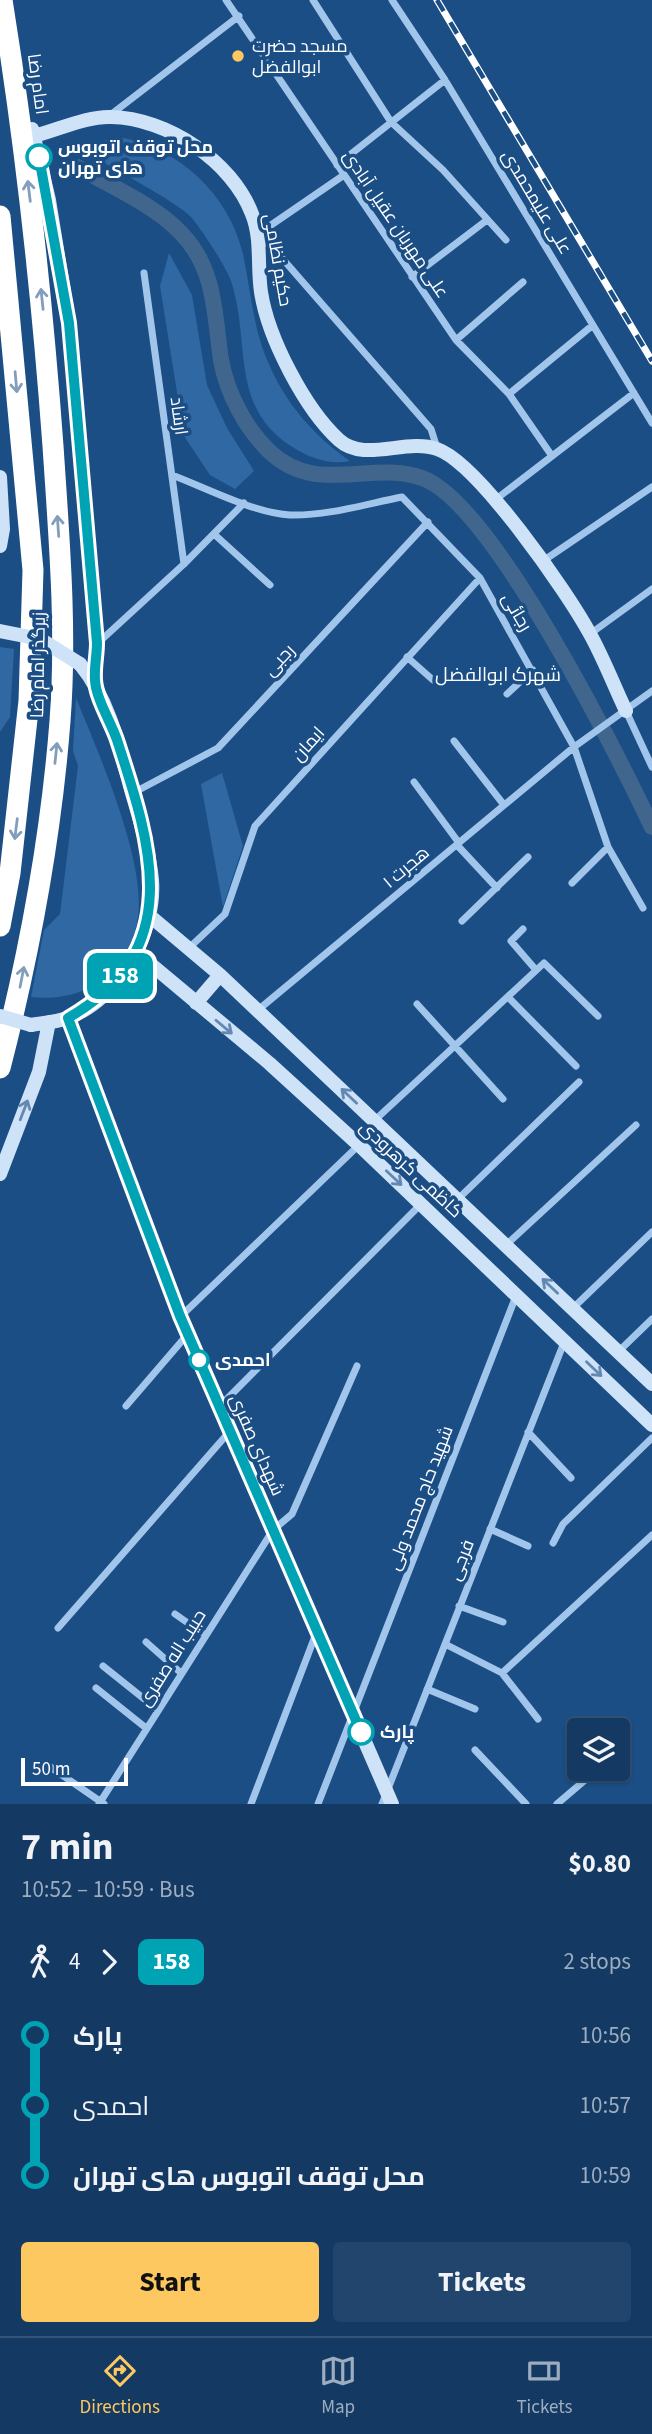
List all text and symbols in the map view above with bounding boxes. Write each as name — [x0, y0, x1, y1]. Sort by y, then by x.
place label: مسجد حضرت ابوالفضل — [252, 34, 347, 80]
marker: مسجد حضرت ابوالفضل — [230, 48, 246, 64]
street label: امام رضا — [21, 52, 54, 116]
place label: محل توقف اتوبوس های تهران — [58, 135, 213, 181]
marker: محل توقف اتوبوس های تهران — [26, 144, 52, 170]
street label: علی مهربان عقیل آبادی — [337, 145, 455, 303]
street label: علی علیمحمدی — [495, 145, 578, 259]
one-way arrow — [23, 180, 36, 203]
street label: حکیم نظامی — [257, 212, 298, 308]
one-way arrow — [35, 288, 48, 310]
one-way arrow — [10, 370, 23, 393]
street label: ارشاد — [163, 395, 194, 437]
one-way arrow — [52, 514, 65, 537]
street label: رجائی — [496, 588, 538, 636]
street label: زیرگذر امام رضا — [25, 612, 52, 718]
street label: رجبی — [258, 639, 301, 682]
district label: شهرک ابوالفضل — [435, 662, 561, 689]
street label: ایمان — [286, 721, 331, 767]
one-way arrow — [50, 742, 63, 765]
one-way arrow — [9, 817, 22, 840]
street label: هجرت ۱ — [378, 840, 435, 894]
line badge: 158 — [80, 953, 160, 999]
text: 158 — [101, 958, 139, 993]
one-way arrow — [16, 967, 29, 989]
one-way arrow — [215, 1019, 233, 1034]
one-way arrow — [341, 1088, 358, 1105]
one-way arrow — [19, 1100, 32, 1122]
street label: کاظمی کرهرودی — [354, 1115, 468, 1224]
one-way arrow — [385, 1170, 402, 1187]
one-way arrow — [542, 1278, 559, 1295]
place label: احمدی — [215, 1348, 271, 1373]
marker: احمدی — [189, 1350, 209, 1370]
one-way arrow — [586, 1360, 603, 1377]
street label: شهدای صفری — [223, 1390, 290, 1500]
street label: شهید حاج محمد ولی — [381, 1422, 460, 1574]
street label: فرجی — [442, 1536, 481, 1584]
street label: حبیب اله صفری — [133, 1605, 212, 1712]
map controls — [567, 1718, 630, 1781]
button: layers — [567, 1718, 630, 1781]
marker: پارک — [348, 1719, 374, 1745]
place label: پارک — [380, 1720, 414, 1745]
scale bar — [21, 1755, 128, 1787]
text: 50 m — [32, 1756, 70, 1783]
text: 7 min — [21, 1820, 113, 1874]
text: $0.80 — [568, 1845, 631, 1882]
text: 10:52 – 10:59 · Bus — [21, 1873, 195, 1906]
icon: walk — [21, 1943, 59, 1981]
icon: forward — [90, 1943, 128, 1981]
text: 158 — [152, 1944, 190, 1979]
text: 4 — [69, 1945, 80, 1978]
text: 2 stops — [564, 1945, 631, 1978]
text: پارک — [73, 2018, 122, 2055]
text: 10:56 — [580, 2019, 631, 2052]
text: احمدی — [73, 2088, 149, 2125]
text: 10:57 — [580, 2089, 631, 2122]
text: محل توقف اتوبوس های تهران — [73, 2158, 425, 2195]
text: 10:59 — [580, 2159, 631, 2192]
button: Start — [21, 2242, 319, 2322]
button: Tickets — [333, 2242, 631, 2322]
tab: Directions — [80, 2352, 160, 2421]
tab: Map — [319, 2352, 357, 2421]
tab: Tickets — [516, 2352, 572, 2421]

